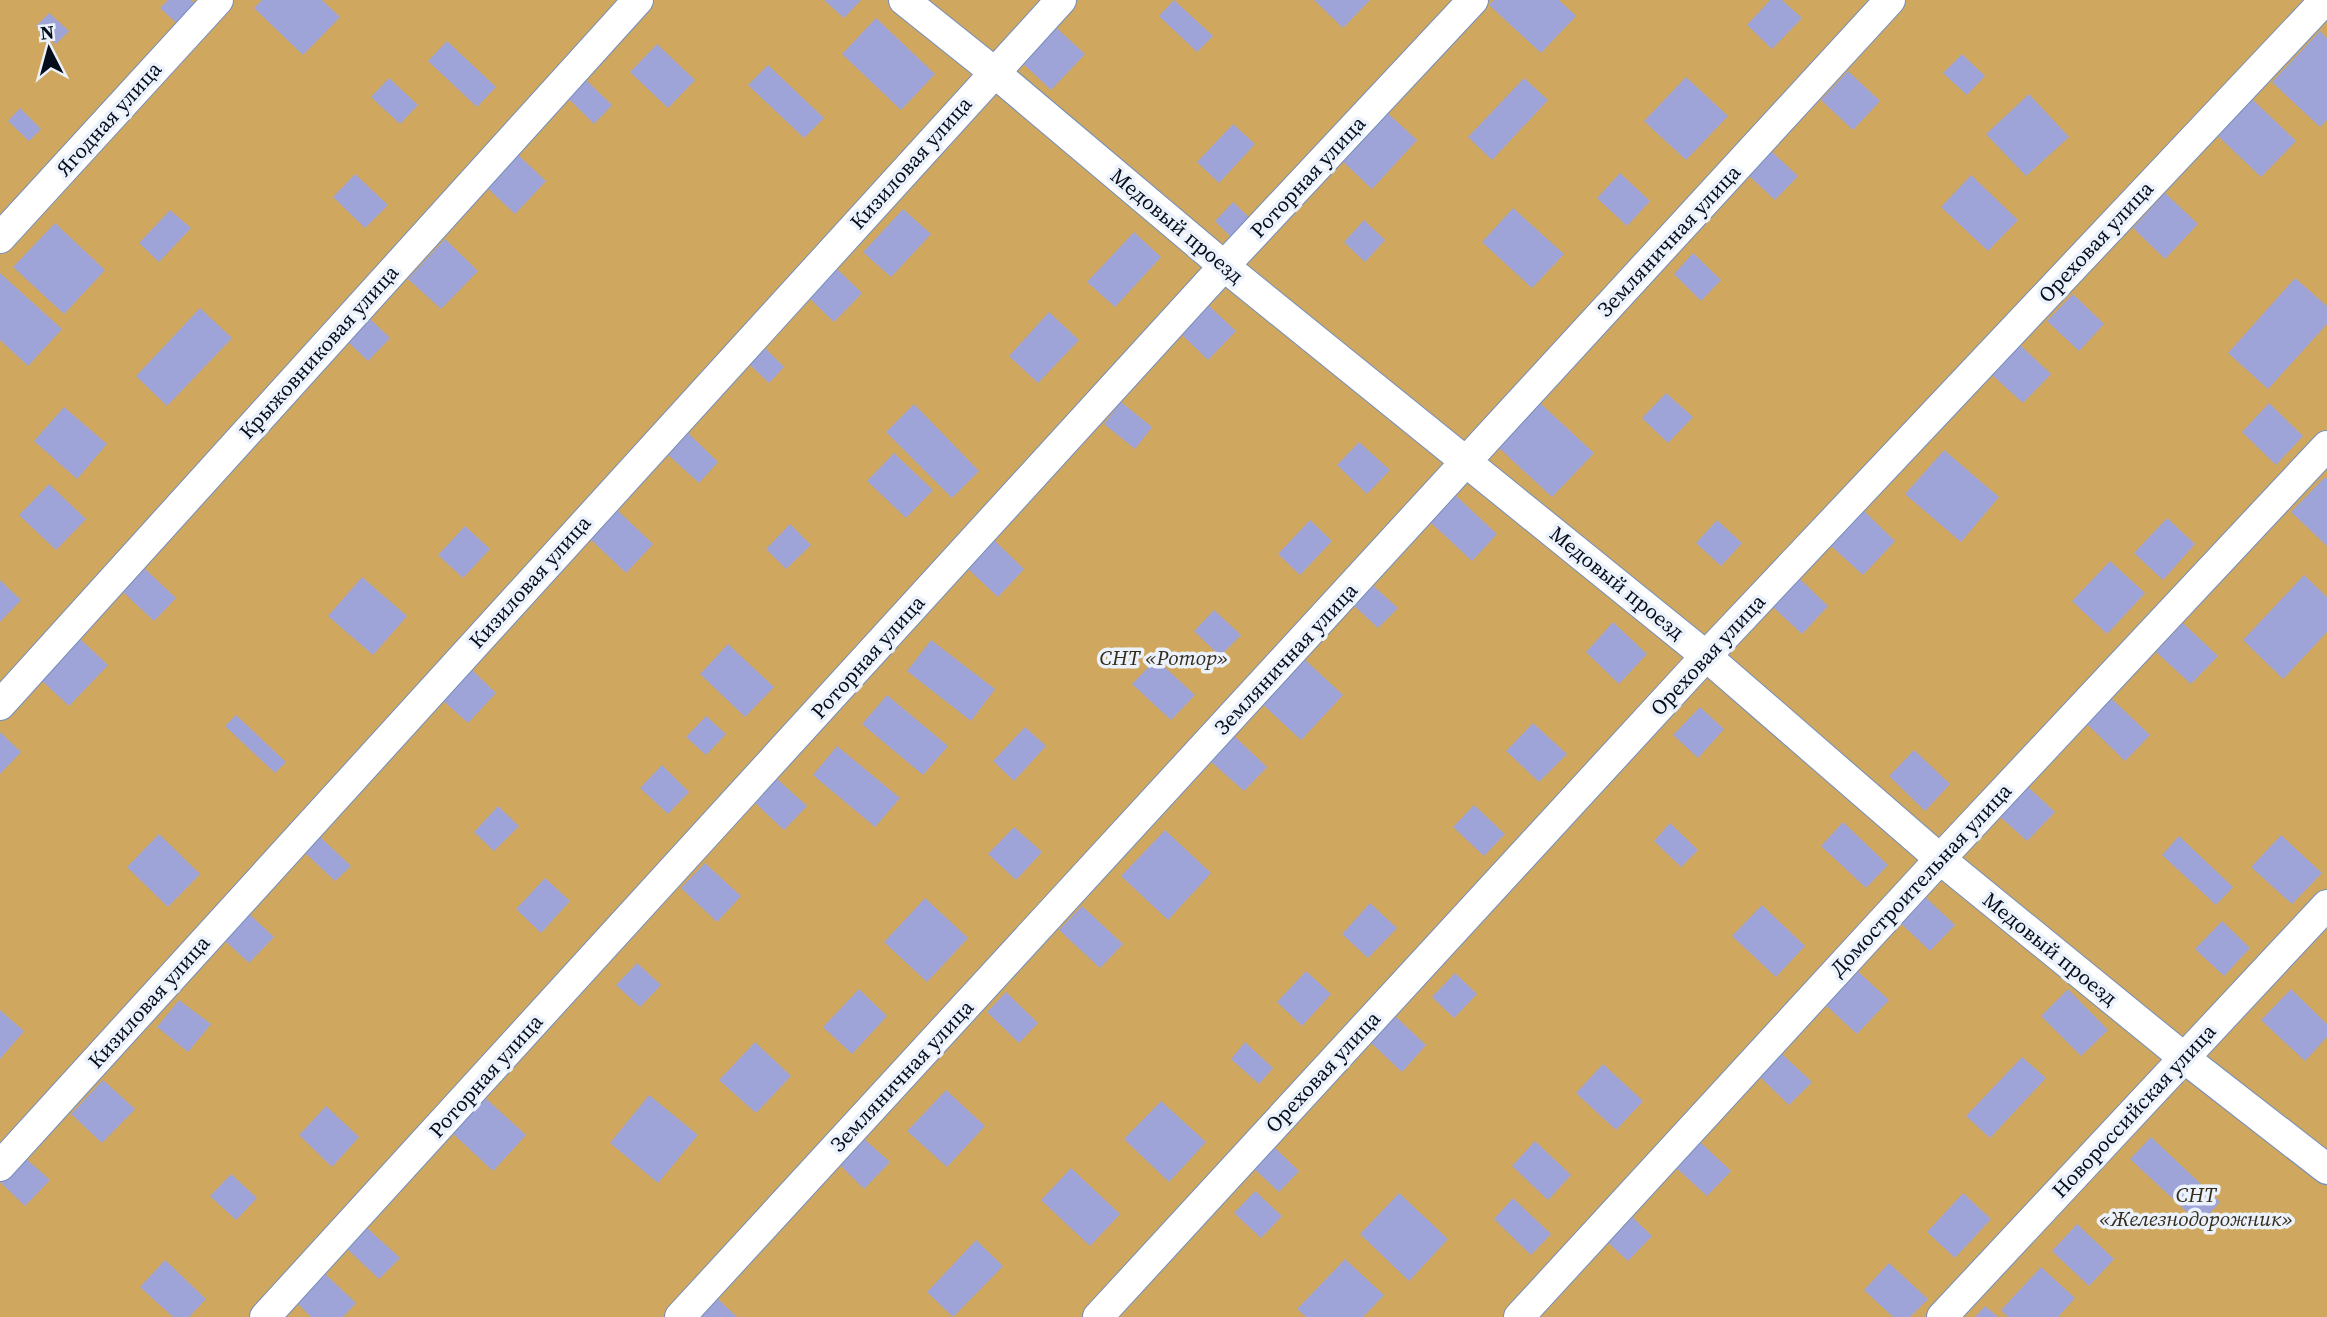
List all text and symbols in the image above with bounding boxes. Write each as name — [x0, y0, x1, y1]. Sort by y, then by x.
north arrow — [14, 14, 84, 84]
text: N — [39, 18, 56, 46]
street label: Ягодная улица — [49, 55, 168, 182]
street label: Кизиловая улица — [843, 90, 978, 235]
street label: Роторная улица — [1243, 109, 1372, 244]
street label: Земляничная улица — [1590, 158, 1747, 323]
street label: Медовый проезд — [1105, 161, 1250, 290]
street label: Ореховая улица — [2032, 174, 2160, 309]
street label: Крыжовниковая улица — [232, 258, 405, 445]
street label: Кизиловая улица — [462, 509, 597, 654]
street label: Медовый проезд — [1544, 519, 1691, 646]
street label: Земляничная улица — [1207, 576, 1364, 741]
street label: Ореховая улица — [1644, 587, 1772, 722]
street label: Роторная улица — [804, 588, 931, 725]
park label: СНТ «Ротор» — [1100, 643, 1228, 672]
street label: Домостроительная улица — [1823, 777, 2018, 983]
street label: Медовый проезд — [1977, 885, 2124, 1012]
street label: Кизиловая улица — [81, 929, 216, 1074]
street label: Земляничная улица — [823, 993, 980, 1158]
street label: Ореховая улица — [1259, 1004, 1387, 1139]
street label: Роторная улица — [422, 1007, 549, 1144]
street label: Новороссийская улица — [2045, 1017, 2222, 1204]
park label: СНТ «Железнодорожник» — [2099, 1180, 2293, 1233]

